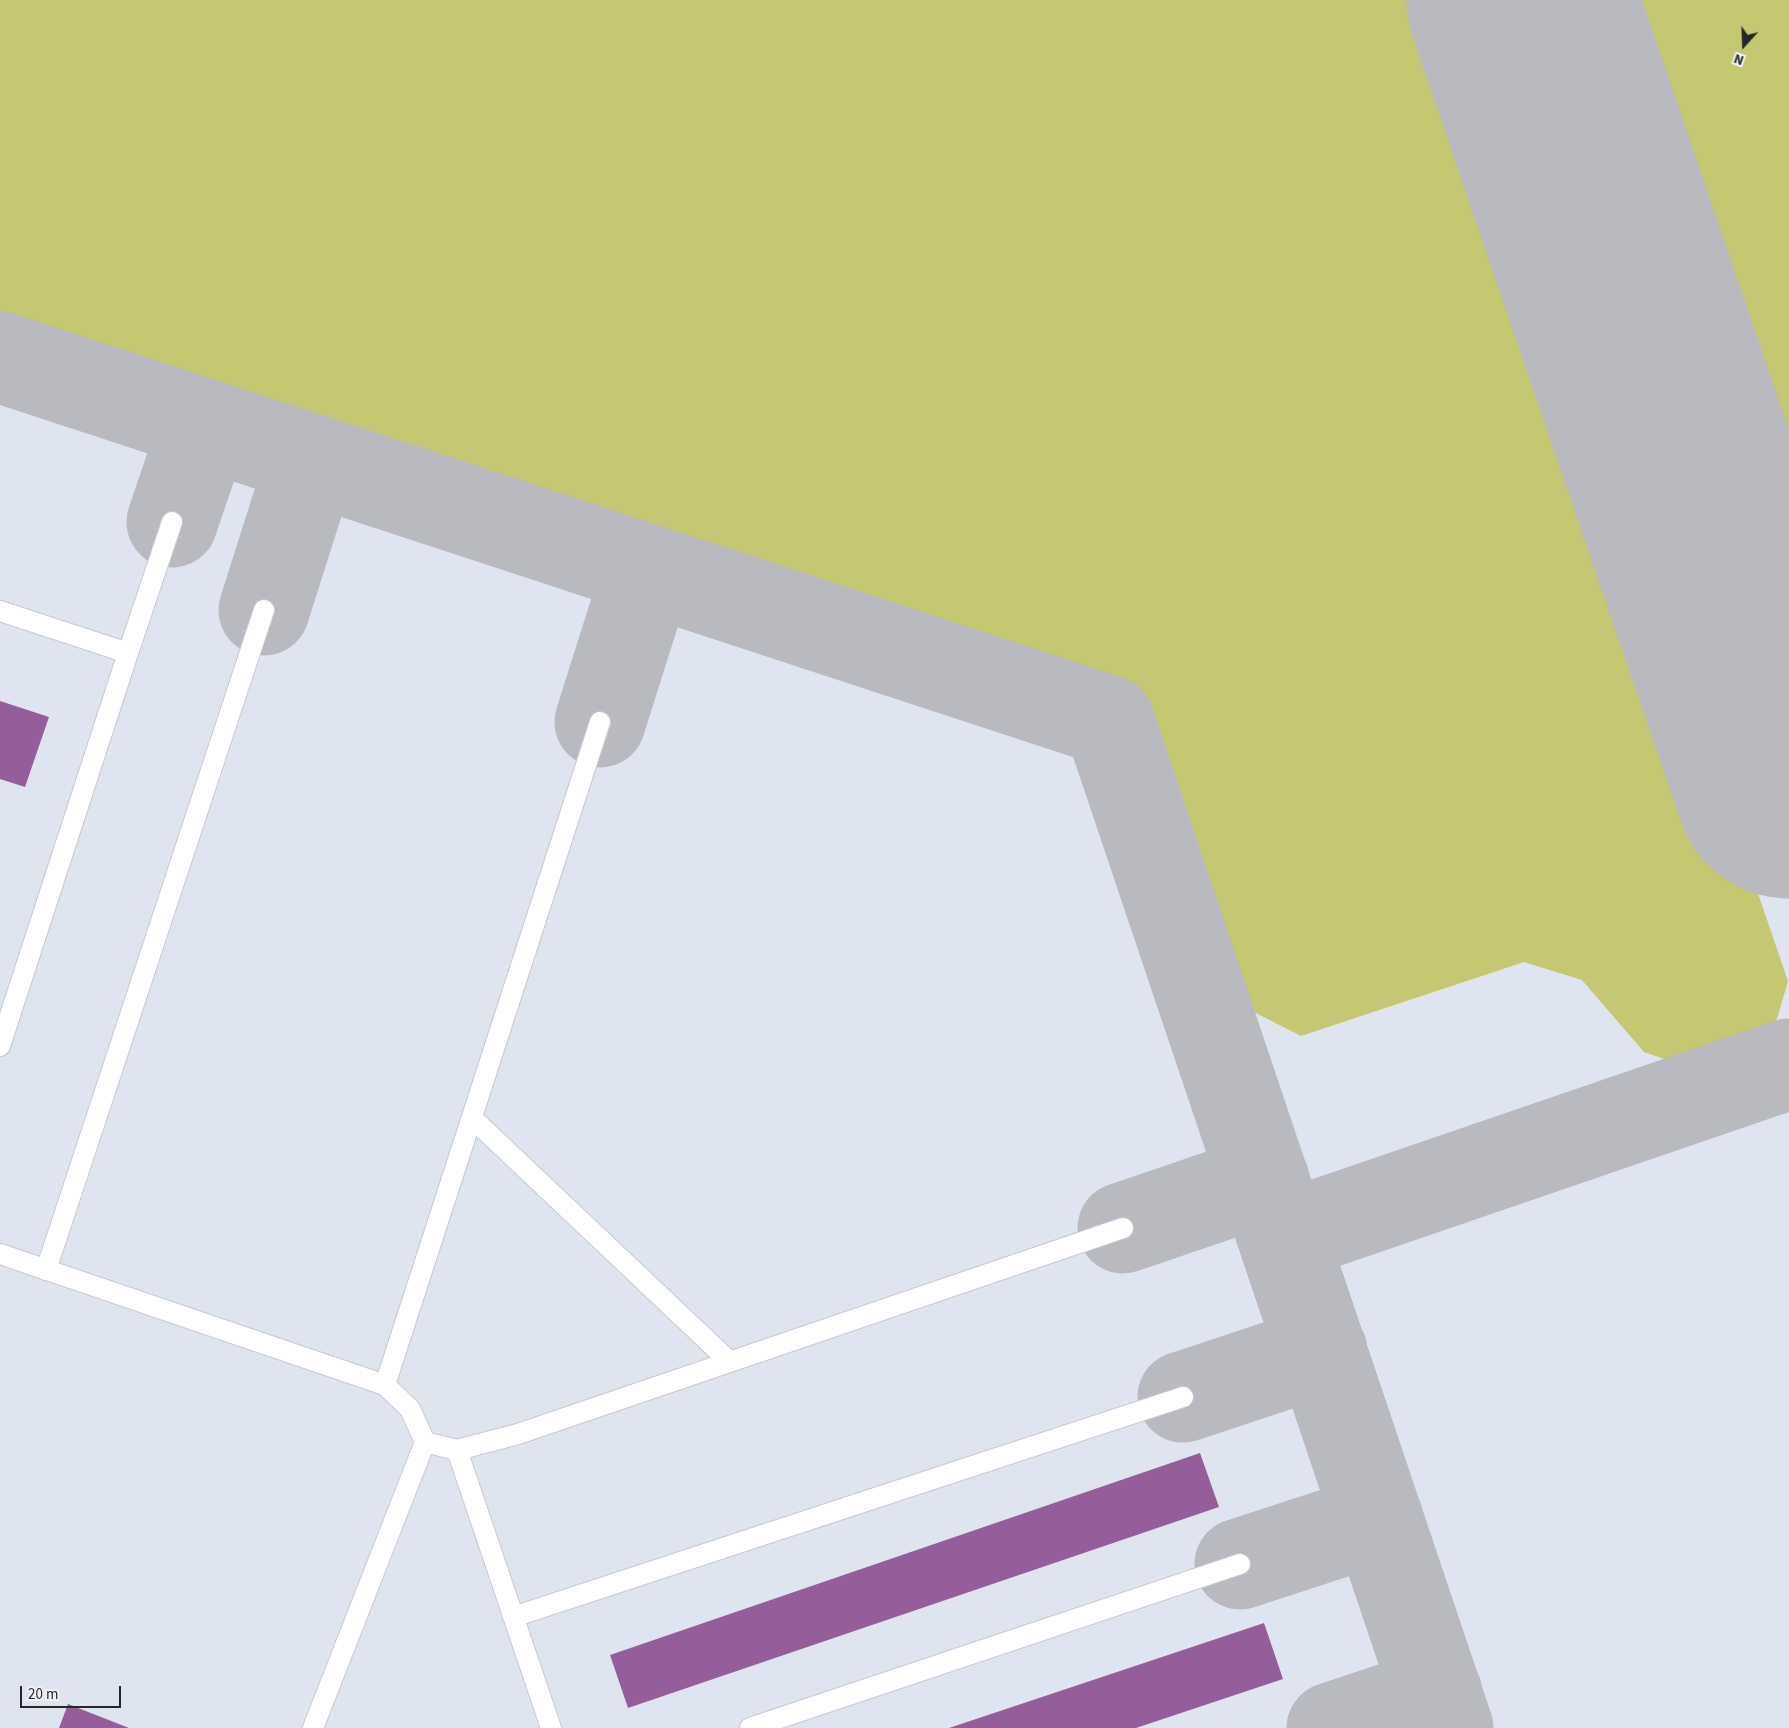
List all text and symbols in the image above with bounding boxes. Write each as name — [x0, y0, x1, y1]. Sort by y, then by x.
north arrow — [1719, 20, 1769, 70]
text: N — [1731, 48, 1747, 70]
scale bar — [22, 1676, 124, 1708]
text: 20 m — [28, 1684, 58, 1705]

